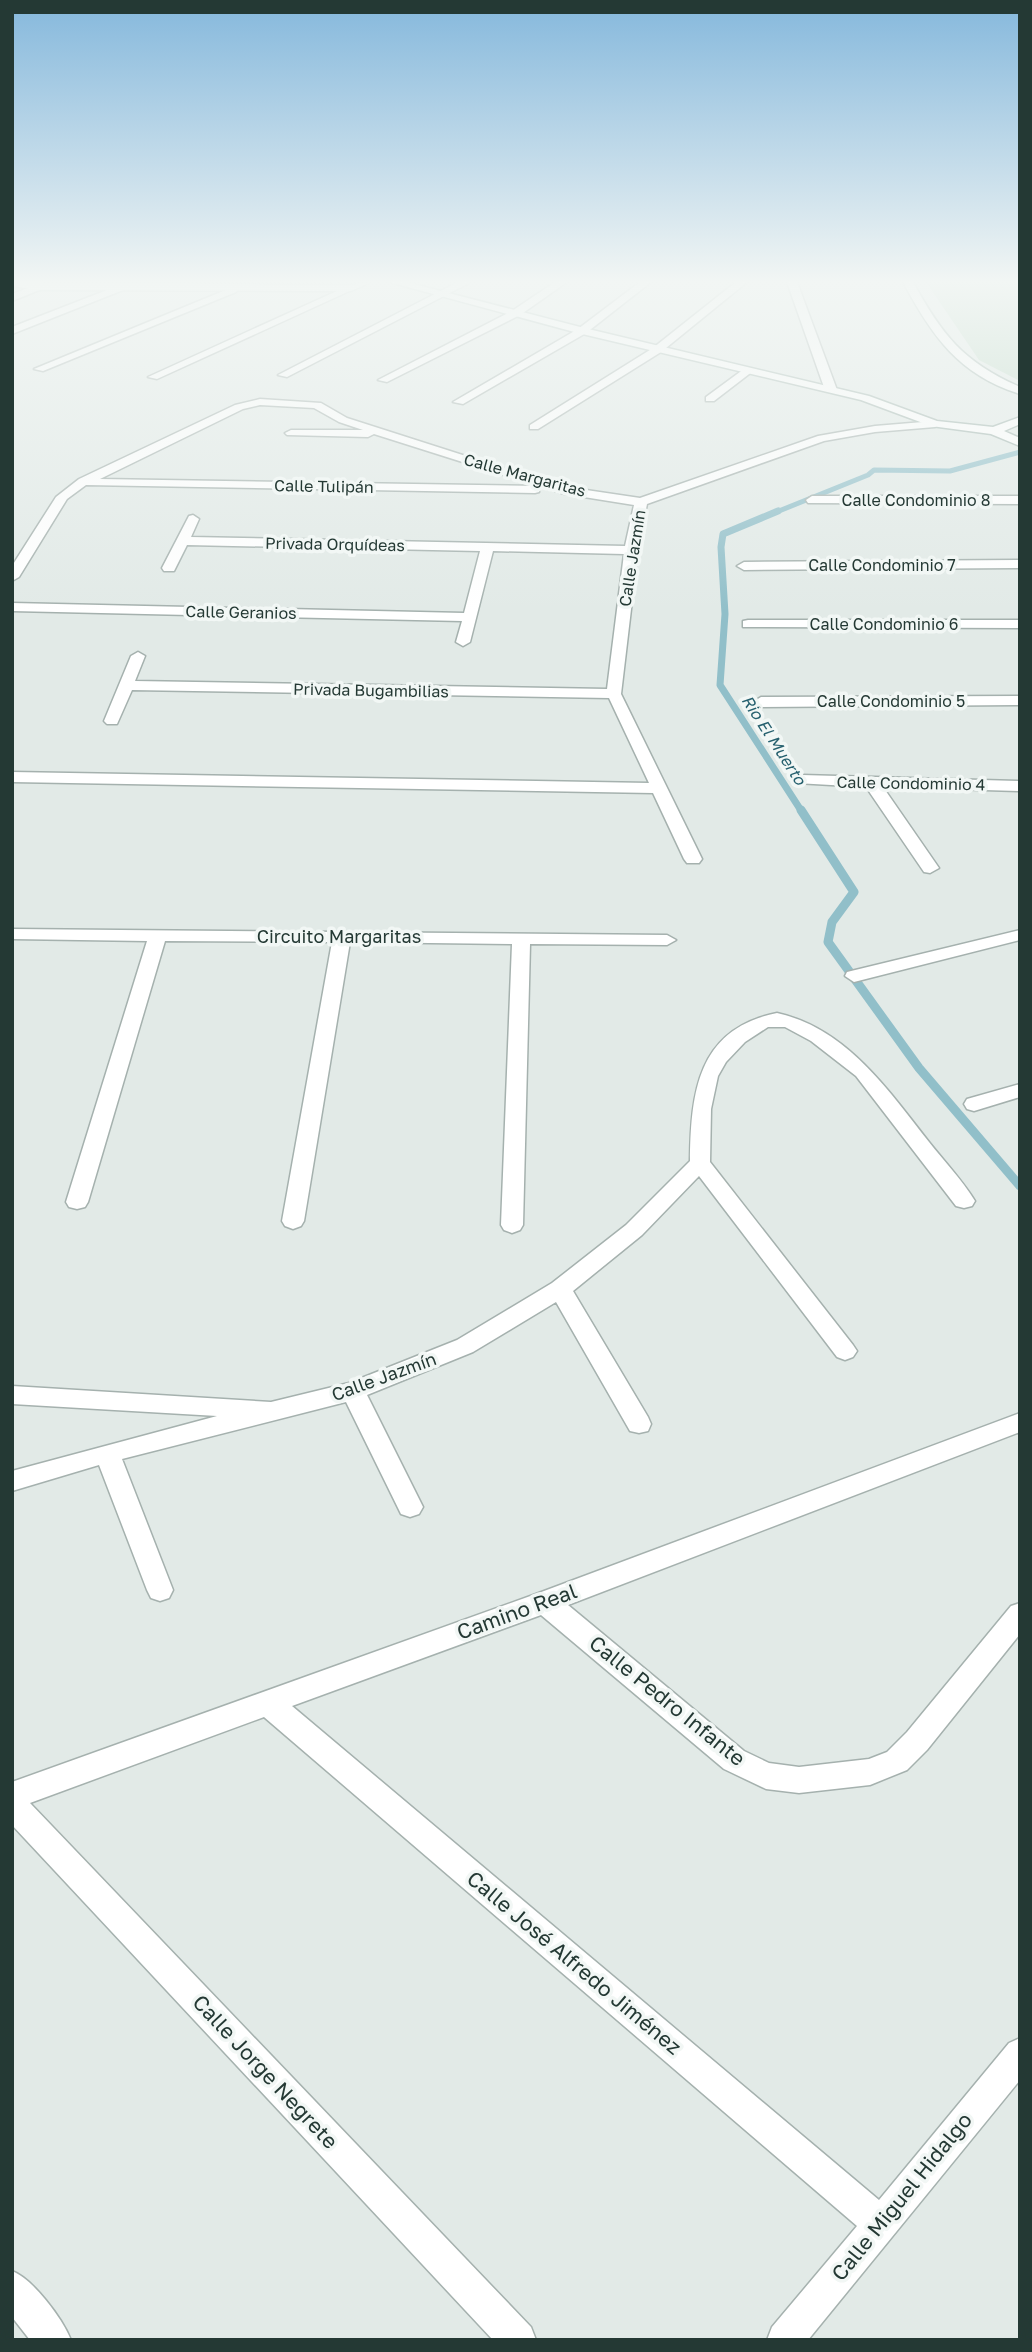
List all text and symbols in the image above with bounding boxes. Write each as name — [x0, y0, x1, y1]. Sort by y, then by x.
street label: Calle Margaritas — [462, 449, 588, 501]
street label: Calle Tulipán — [274, 475, 374, 497]
street label: Calle Condominio 8 — [842, 490, 990, 510]
street label: Calle Jazmín — [614, 508, 650, 608]
street label: Privada Orquídeas — [265, 533, 405, 555]
street label: Calle Condominio 7 — [808, 555, 956, 575]
street label: Calle Geranios — [185, 601, 297, 623]
street label: Calle Condominio 6 — [810, 614, 958, 634]
street label: Privada Bugambilias — [293, 679, 449, 701]
water label: Rio El Muerto — [738, 691, 811, 790]
street label: Calle Condominio 5 — [817, 691, 965, 711]
street label: Calle Condominio 4 — [836, 772, 986, 794]
street label: Circuito Margaritas — [257, 925, 421, 947]
street label: Calle Jazmín — [328, 1347, 439, 1405]
street label: Camino Real — [453, 1577, 580, 1645]
street label: Calle Pedro Infante — [584, 1629, 751, 1771]
street label: Calle José Alfredo Jiménez — [462, 1865, 687, 2060]
street label: Calle Jorge Negrete — [188, 1989, 344, 2154]
street label: Calle Miguel Hidalgo — [825, 2107, 977, 2286]

